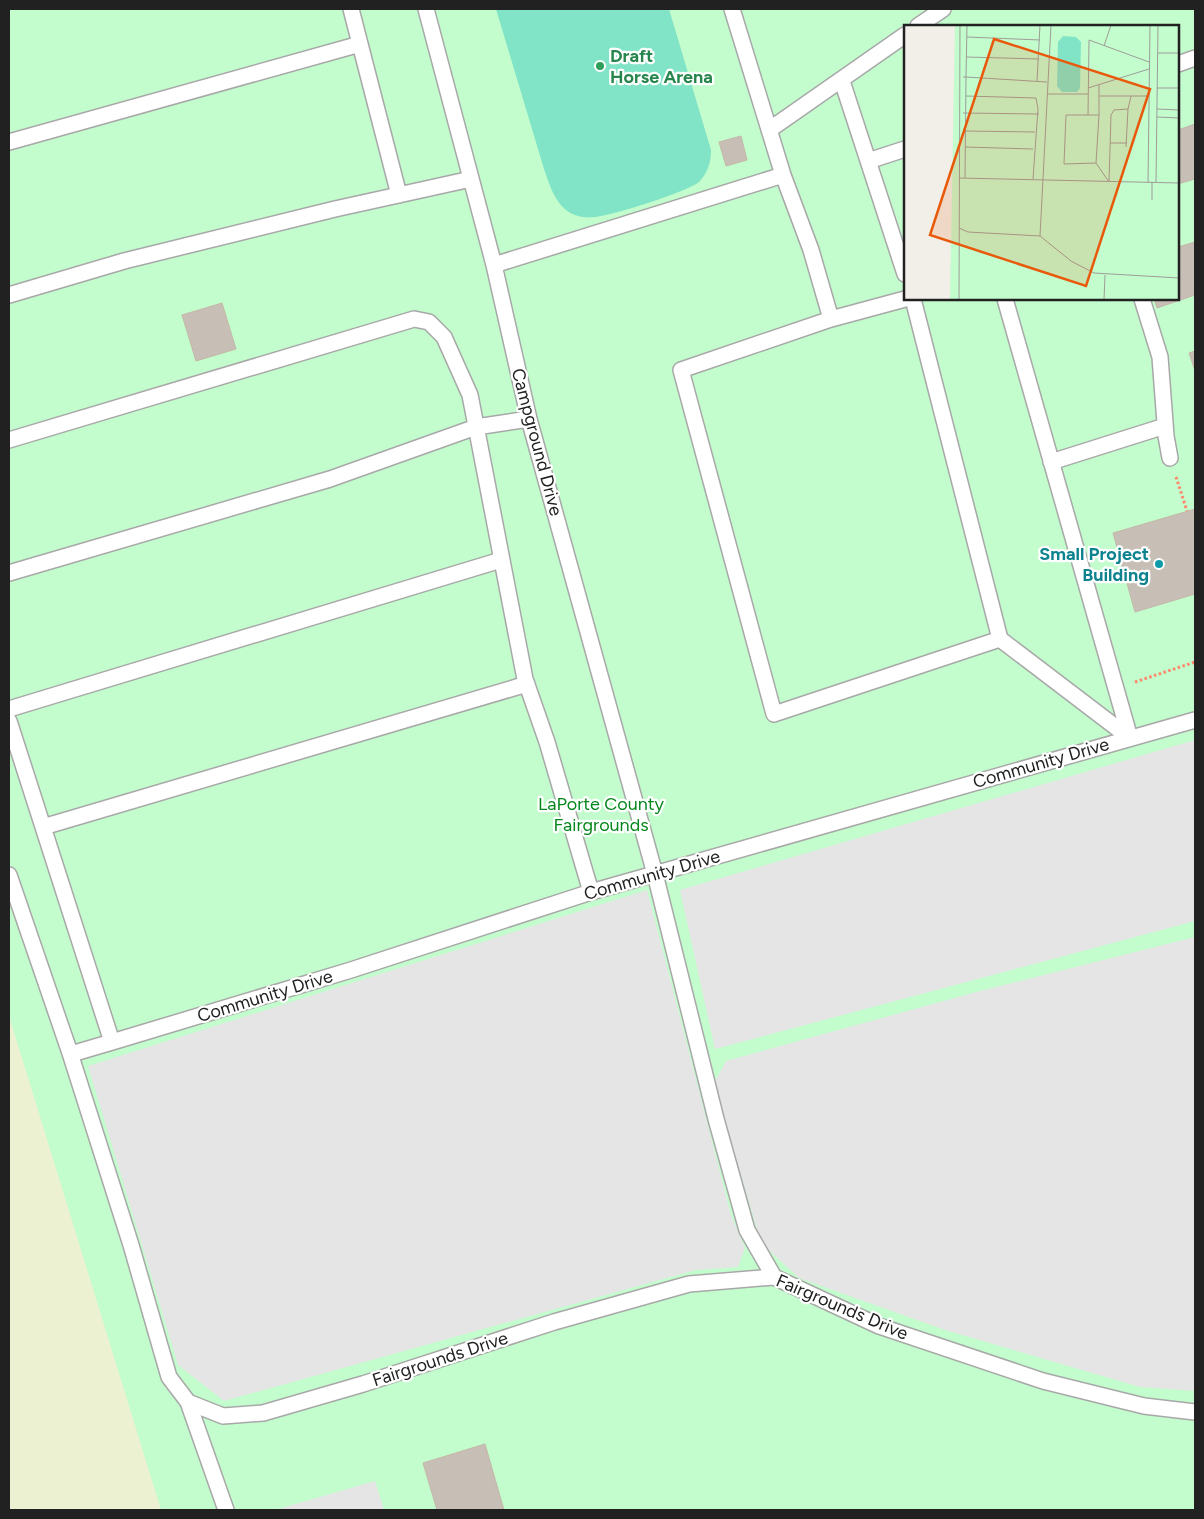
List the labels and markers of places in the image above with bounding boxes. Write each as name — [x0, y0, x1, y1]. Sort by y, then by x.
place label: Draft Horse Arena — [610, 45, 713, 88]
marker: Draft Horse Arena — [594, 60, 606, 72]
place label: Small Project Building — [1039, 543, 1149, 586]
marker: Small Project Building — [1153, 558, 1165, 570]

